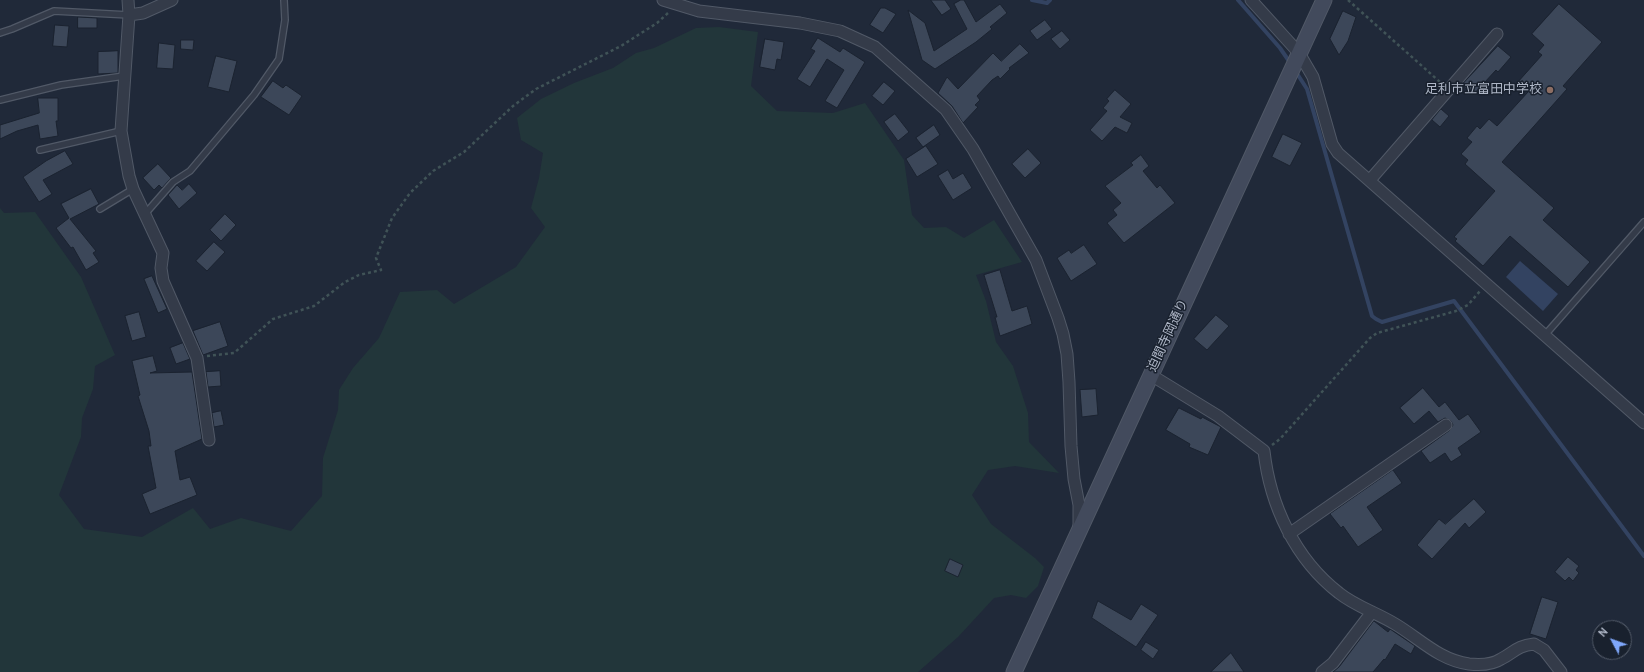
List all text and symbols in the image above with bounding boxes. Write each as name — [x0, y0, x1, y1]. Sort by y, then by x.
place label: 足利市立富田中学校 — [1425, 82, 1542, 98]
marker: 足利市立富田中学校 — [1545, 85, 1555, 95]
street label: 迫間寺岡通り — [1145, 297, 1193, 375]
north arrow — [1592, 620, 1632, 660]
text: N — [1596, 625, 1612, 640]

